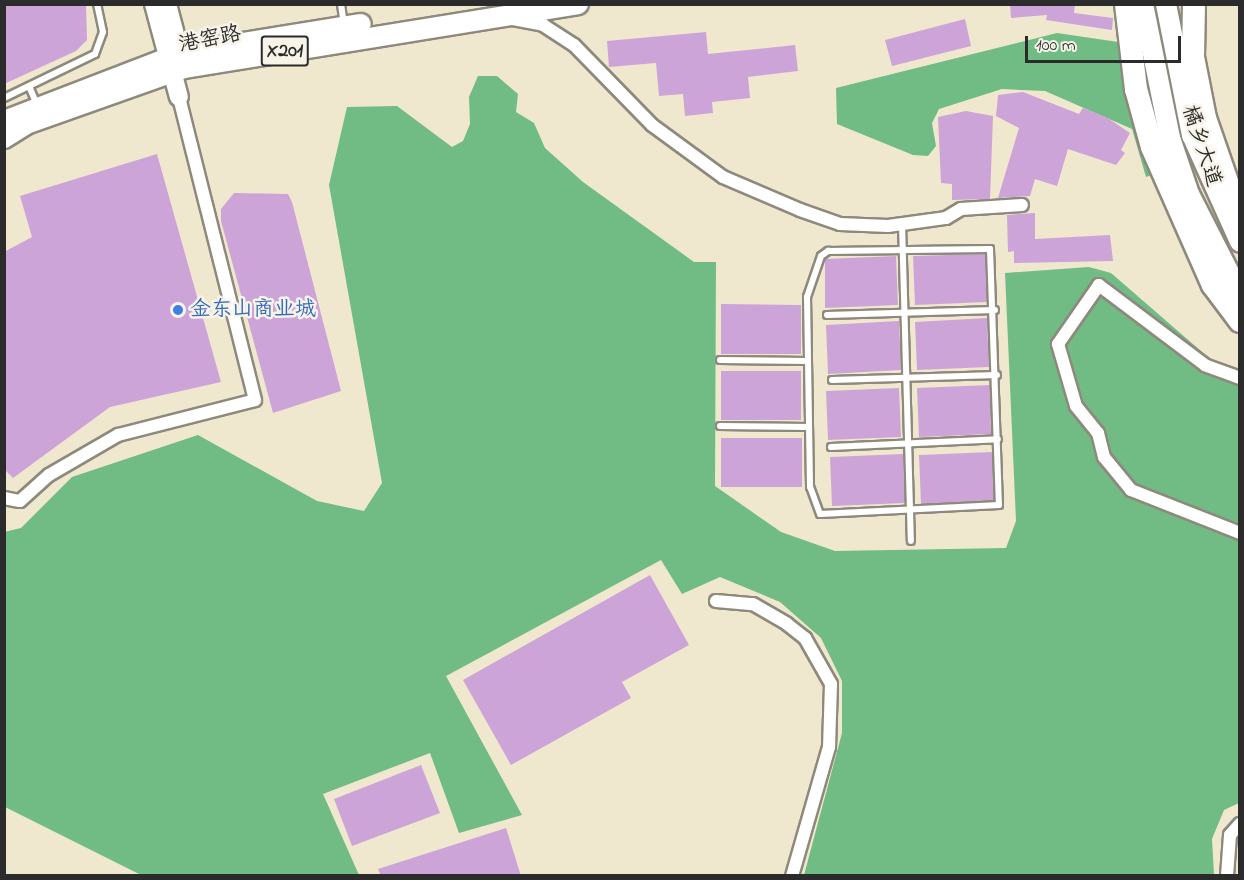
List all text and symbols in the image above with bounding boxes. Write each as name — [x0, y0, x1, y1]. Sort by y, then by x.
street label: 港窑路 — [177, 22, 243, 58]
scale bar — [1028, 24, 1184, 62]
text: 100 m — [1036, 33, 1076, 59]
road number: X201 — [260, 34, 310, 68]
street label: 橘乡大道 — [1176, 102, 1226, 190]
place label: 金东山商业城 — [190, 297, 316, 323]
marker: 金东山商业城 — [171, 303, 185, 317]

